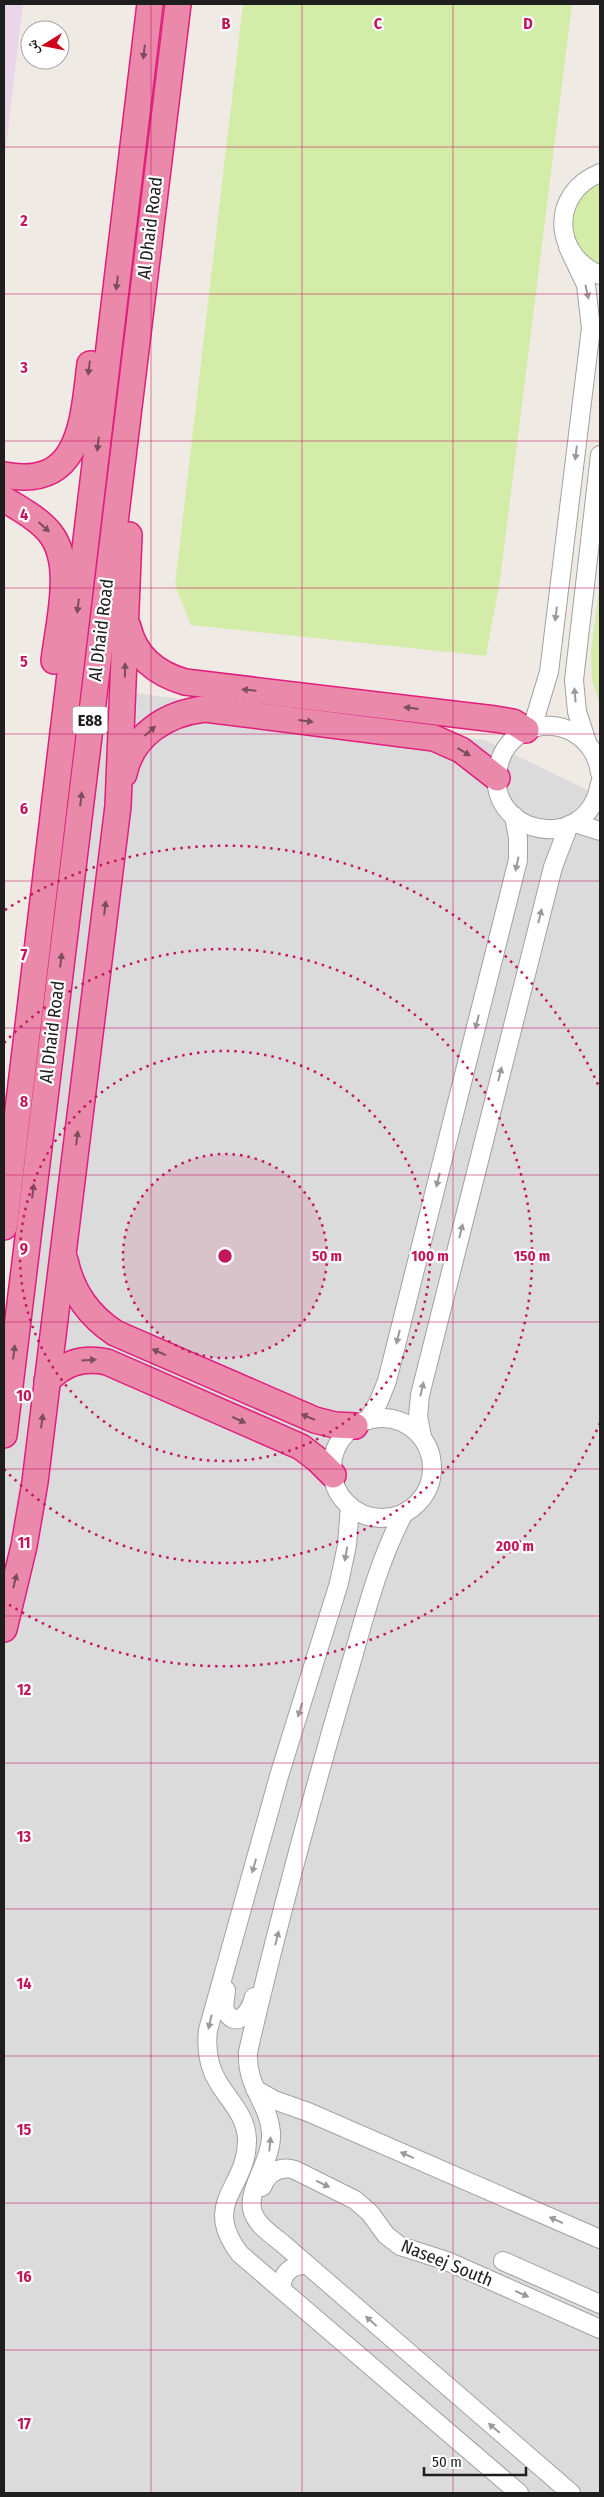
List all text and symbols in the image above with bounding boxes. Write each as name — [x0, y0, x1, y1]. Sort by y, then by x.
text: B — [222, 14, 231, 33]
text: C — [374, 14, 383, 33]
text: D — [523, 14, 533, 33]
north arrow — [20, 20, 70, 70]
text: ش — [23, 38, 42, 56]
one-way arrow — [140, 44, 148, 60]
street label: Al Dhaid Road — [133, 176, 167, 280]
text: 2 — [19, 211, 28, 230]
one-way arrow — [113, 275, 121, 291]
one-way arrow — [583, 284, 591, 299]
text: 3 — [19, 358, 28, 377]
one-way arrow — [85, 360, 93, 376]
one-way arrow — [93, 437, 101, 453]
one-way arrow — [572, 445, 580, 461]
text: 4 — [20, 505, 28, 524]
one-way arrow — [37, 521, 49, 533]
street label: Al Dhaid Road — [84, 578, 118, 682]
one-way arrow — [74, 598, 82, 614]
one-way arrow — [552, 607, 560, 623]
text: 5 — [20, 652, 28, 671]
one-way arrow — [121, 662, 129, 678]
one-way arrow — [241, 686, 257, 694]
one-way arrow — [571, 687, 579, 703]
one-way arrow — [403, 704, 419, 712]
road number: E88 — [72, 706, 108, 734]
one-way arrow — [298, 717, 314, 725]
one-way arrow — [143, 725, 155, 737]
one-way arrow — [458, 748, 471, 757]
one-way arrow — [77, 791, 85, 807]
text: 6 — [20, 799, 28, 818]
one-way arrow — [512, 857, 520, 873]
one-way arrow — [101, 899, 109, 915]
one-way arrow — [536, 909, 544, 924]
text: 7 — [21, 945, 28, 964]
one-way arrow — [57, 952, 65, 968]
street label: Al Dhaid Road — [35, 980, 69, 1084]
one-way arrow — [473, 1014, 481, 1029]
one-way arrow — [497, 1066, 505, 1081]
text: 8 — [20, 1092, 29, 1111]
one-way arrow — [73, 1130, 81, 1146]
one-way arrow — [434, 1172, 442, 1187]
one-way arrow — [29, 1183, 37, 1199]
one-way arrow — [457, 1224, 465, 1239]
text: 9 — [20, 1239, 28, 1258]
centre of rings — [216, 1247, 234, 1265]
text: 50 m — [312, 1247, 342, 1265]
text: 100 m — [411, 1247, 449, 1265]
text: 150 m — [514, 1247, 550, 1265]
one-way arrow — [394, 1330, 402, 1345]
one-way arrow — [10, 1344, 18, 1360]
one-way arrow — [152, 1347, 166, 1355]
one-way arrow — [81, 1356, 97, 1364]
one-way arrow — [418, 1381, 426, 1397]
text: 10 — [16, 1386, 32, 1405]
one-way arrow — [301, 1412, 315, 1420]
one-way arrow — [38, 1413, 46, 1429]
one-way arrow — [232, 1416, 246, 1424]
text: 11 — [17, 1533, 31, 1552]
text: 200 m — [495, 1537, 534, 1555]
one-way arrow — [341, 1547, 349, 1563]
one-way arrow — [11, 1574, 19, 1589]
text: 12 — [17, 1680, 32, 1699]
one-way arrow — [295, 1703, 303, 1718]
text: 13 — [17, 1827, 32, 1846]
one-way arrow — [250, 1858, 258, 1874]
one-way arrow — [273, 1930, 281, 1945]
text: 14 — [17, 1974, 32, 1993]
one-way arrow — [206, 2015, 214, 2030]
text: 15 — [17, 2120, 31, 2139]
one-way arrow — [266, 2136, 274, 2152]
one-way arrow — [400, 2150, 414, 2158]
one-way arrow — [316, 2180, 330, 2188]
one-way arrow — [549, 2215, 563, 2223]
street label: Naseej South — [398, 2235, 496, 2291]
text: 16 — [16, 2267, 32, 2286]
one-way arrow — [515, 2291, 529, 2299]
one-way arrow — [365, 2316, 377, 2327]
text: 17 — [17, 2414, 31, 2433]
one-way arrow — [487, 2422, 500, 2433]
scale bar — [424, 2444, 526, 2476]
text: 50 m — [432, 2453, 462, 2471]

